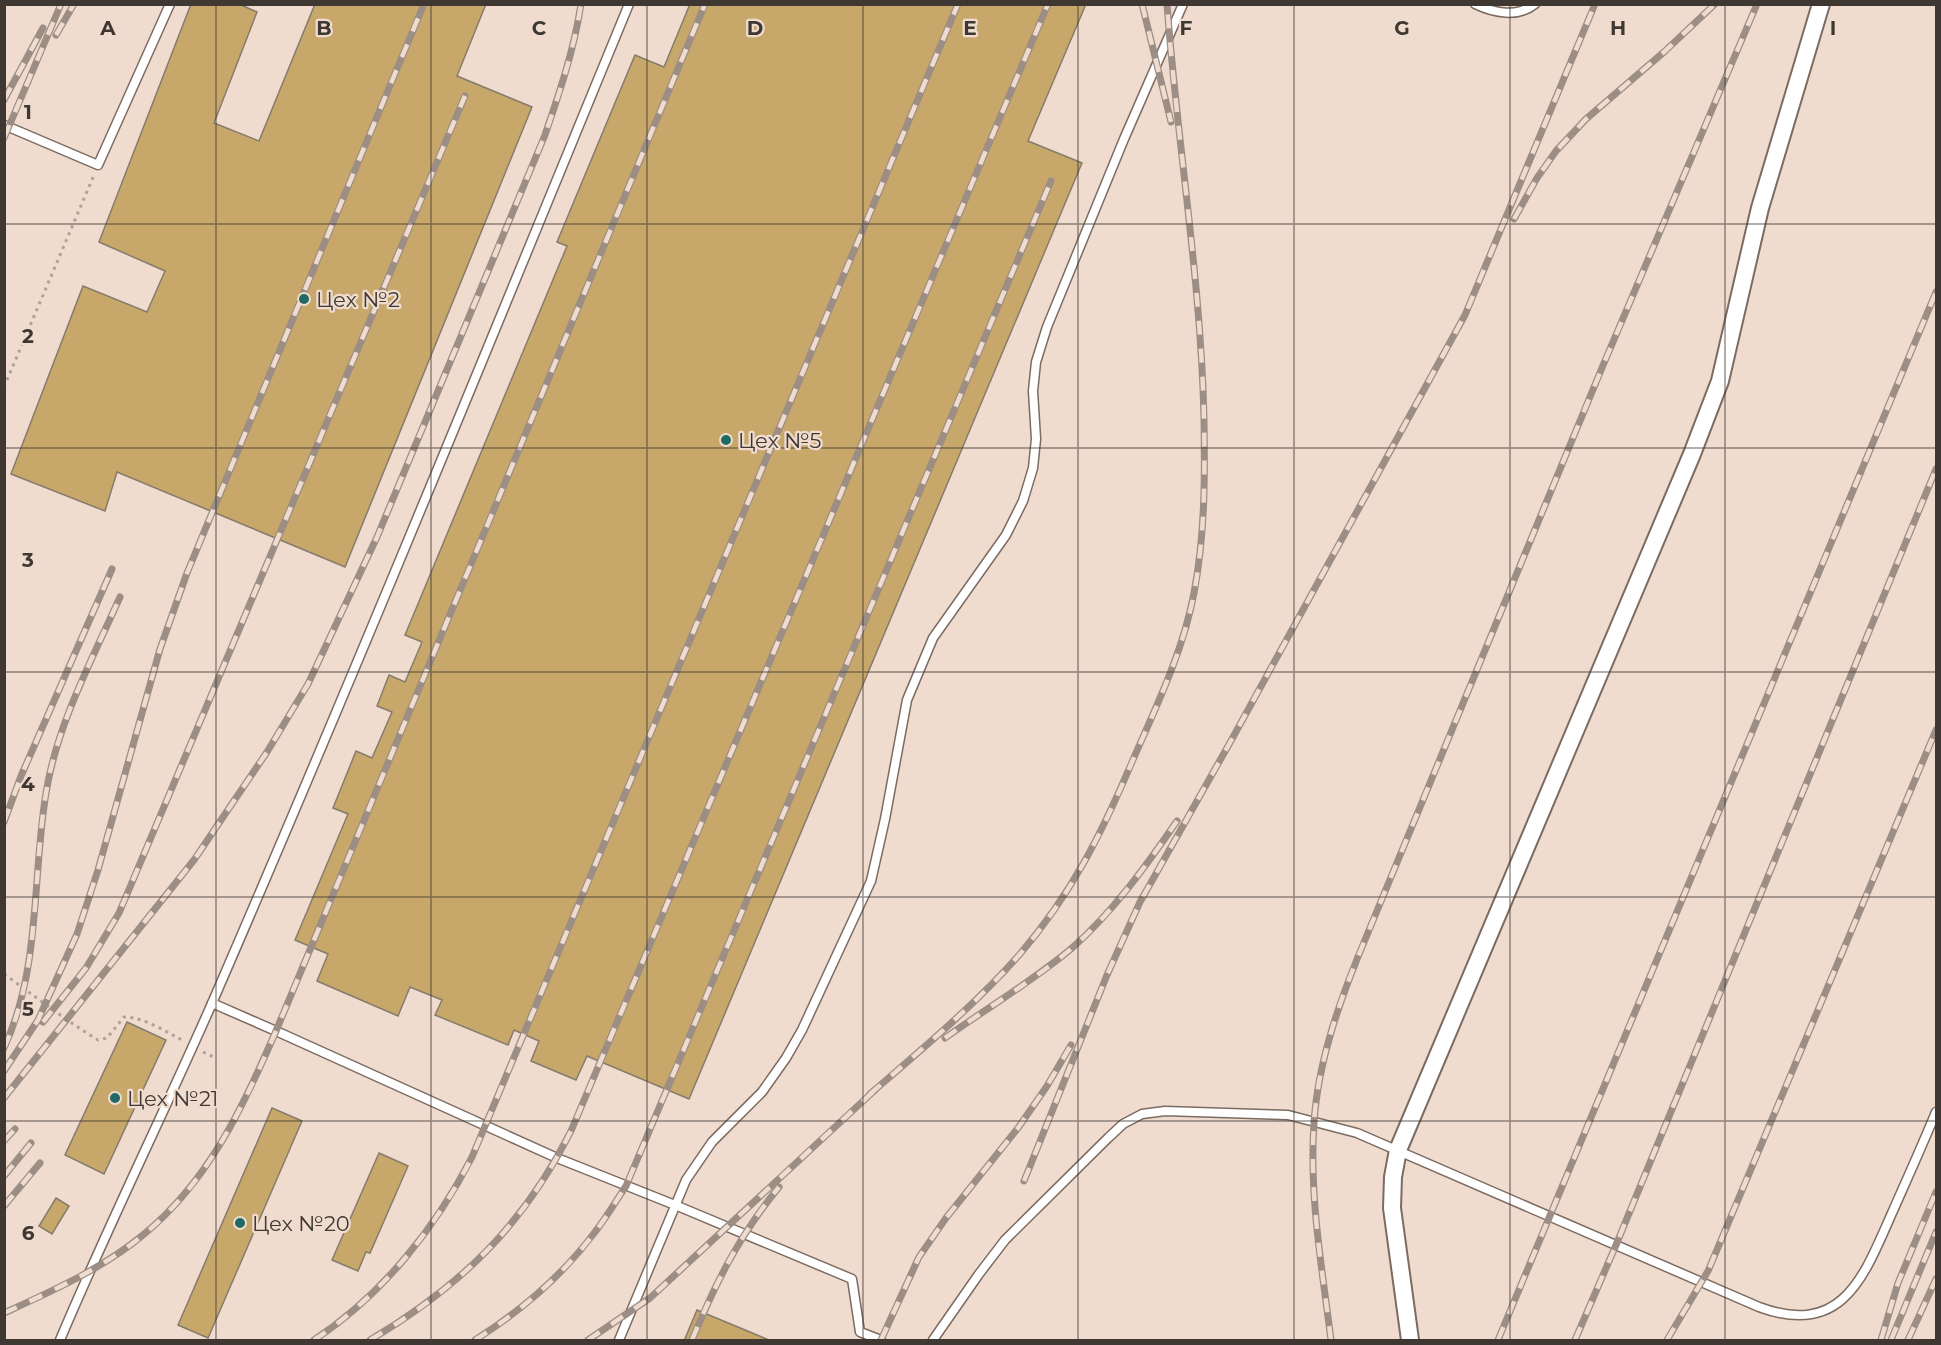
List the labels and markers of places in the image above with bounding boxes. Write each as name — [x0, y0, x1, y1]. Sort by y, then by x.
place label: Цех №2 — [316, 287, 400, 312]
marker: Цех №2 — [297, 292, 311, 306]
place label: Цех №5 — [738, 428, 821, 453]
marker: Цех №5 — [719, 433, 733, 447]
place label: Цех №21 — [127, 1086, 218, 1111]
marker: Цех №21 — [108, 1091, 122, 1105]
place label: Цех №20 — [252, 1211, 350, 1236]
marker: Цех №20 — [233, 1216, 247, 1230]

